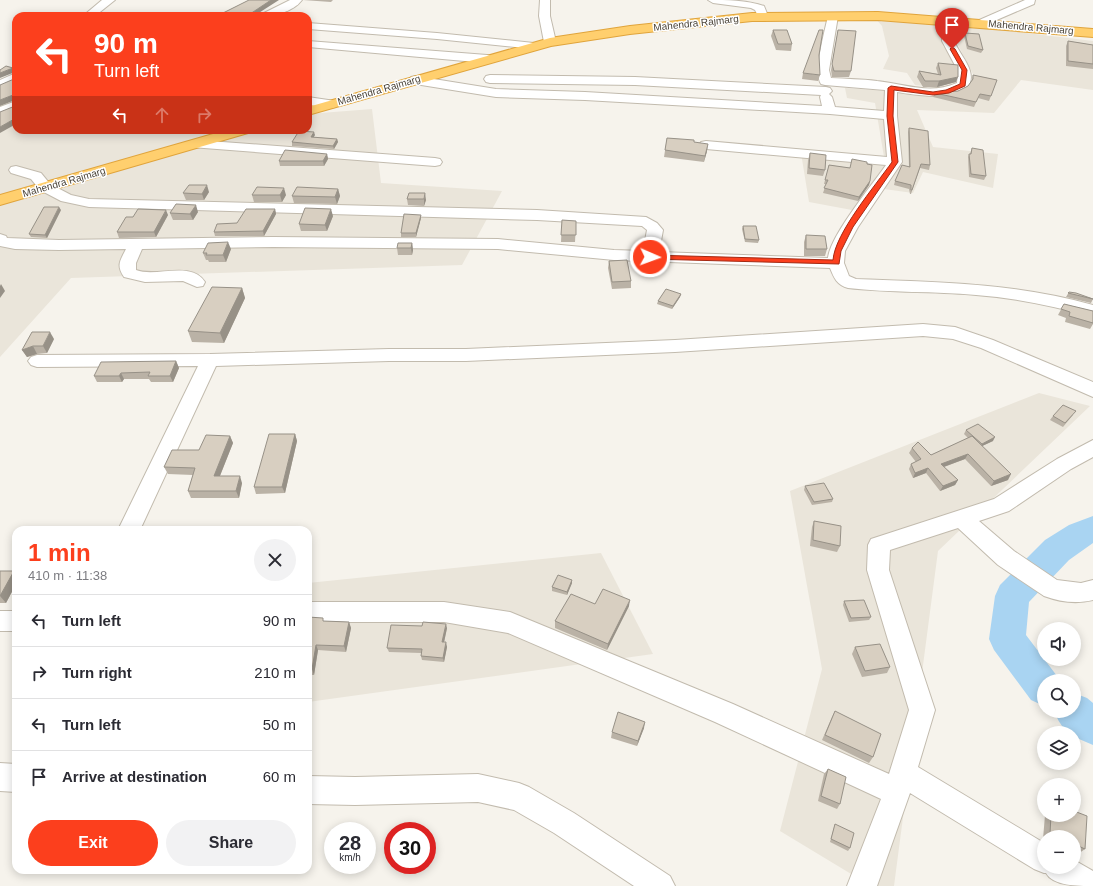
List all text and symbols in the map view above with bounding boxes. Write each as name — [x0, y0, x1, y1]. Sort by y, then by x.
pin — [935, 8, 969, 49]
street label: Mahendra Rajmarg — [653, 13, 739, 33]
icon: arrive — [941, 14, 963, 36]
street label: Mahendra Rajmarg — [988, 18, 1074, 36]
icon: left — [28, 28, 80, 80]
text: 90 m — [94, 28, 158, 59]
text: Turn left — [94, 61, 159, 81]
street label: Mahendra Rajmarg — [336, 73, 422, 107]
icon: left — [109, 104, 131, 126]
icon: ahead — [151, 104, 173, 126]
icon: right — [193, 104, 215, 126]
street label: Mahendra Rajmarg — [21, 165, 107, 199]
position arrow — [629, 236, 671, 278]
text: 1 min — [28, 539, 91, 566]
button: close — [254, 539, 296, 581]
text: 410 m · 11:38 — [28, 568, 107, 583]
icon: left — [28, 610, 50, 632]
text: Turn left — [62, 612, 121, 629]
text: 90 m — [263, 612, 296, 629]
map controls — [1037, 622, 1081, 874]
button: sound — [1037, 622, 1081, 666]
icon: right — [28, 662, 50, 684]
text: Turn right — [62, 664, 132, 681]
text: 210 m — [254, 664, 296, 681]
button: search — [1037, 674, 1081, 718]
icon: left — [28, 714, 50, 736]
text: Turn left — [62, 716, 121, 733]
text: 50 m — [263, 716, 296, 733]
button: layers — [1037, 726, 1081, 770]
icon: arrive — [28, 766, 50, 788]
text: Arrive at destination — [62, 768, 207, 785]
text: 60 m — [263, 768, 296, 785]
button: + — [1037, 778, 1081, 822]
button: Exit — [28, 820, 158, 866]
button: Share — [166, 820, 296, 866]
speed limit sign: 30 — [384, 822, 436, 874]
button: − — [1037, 830, 1081, 874]
text: 28 — [339, 832, 361, 854]
text: km/h — [339, 852, 361, 863]

